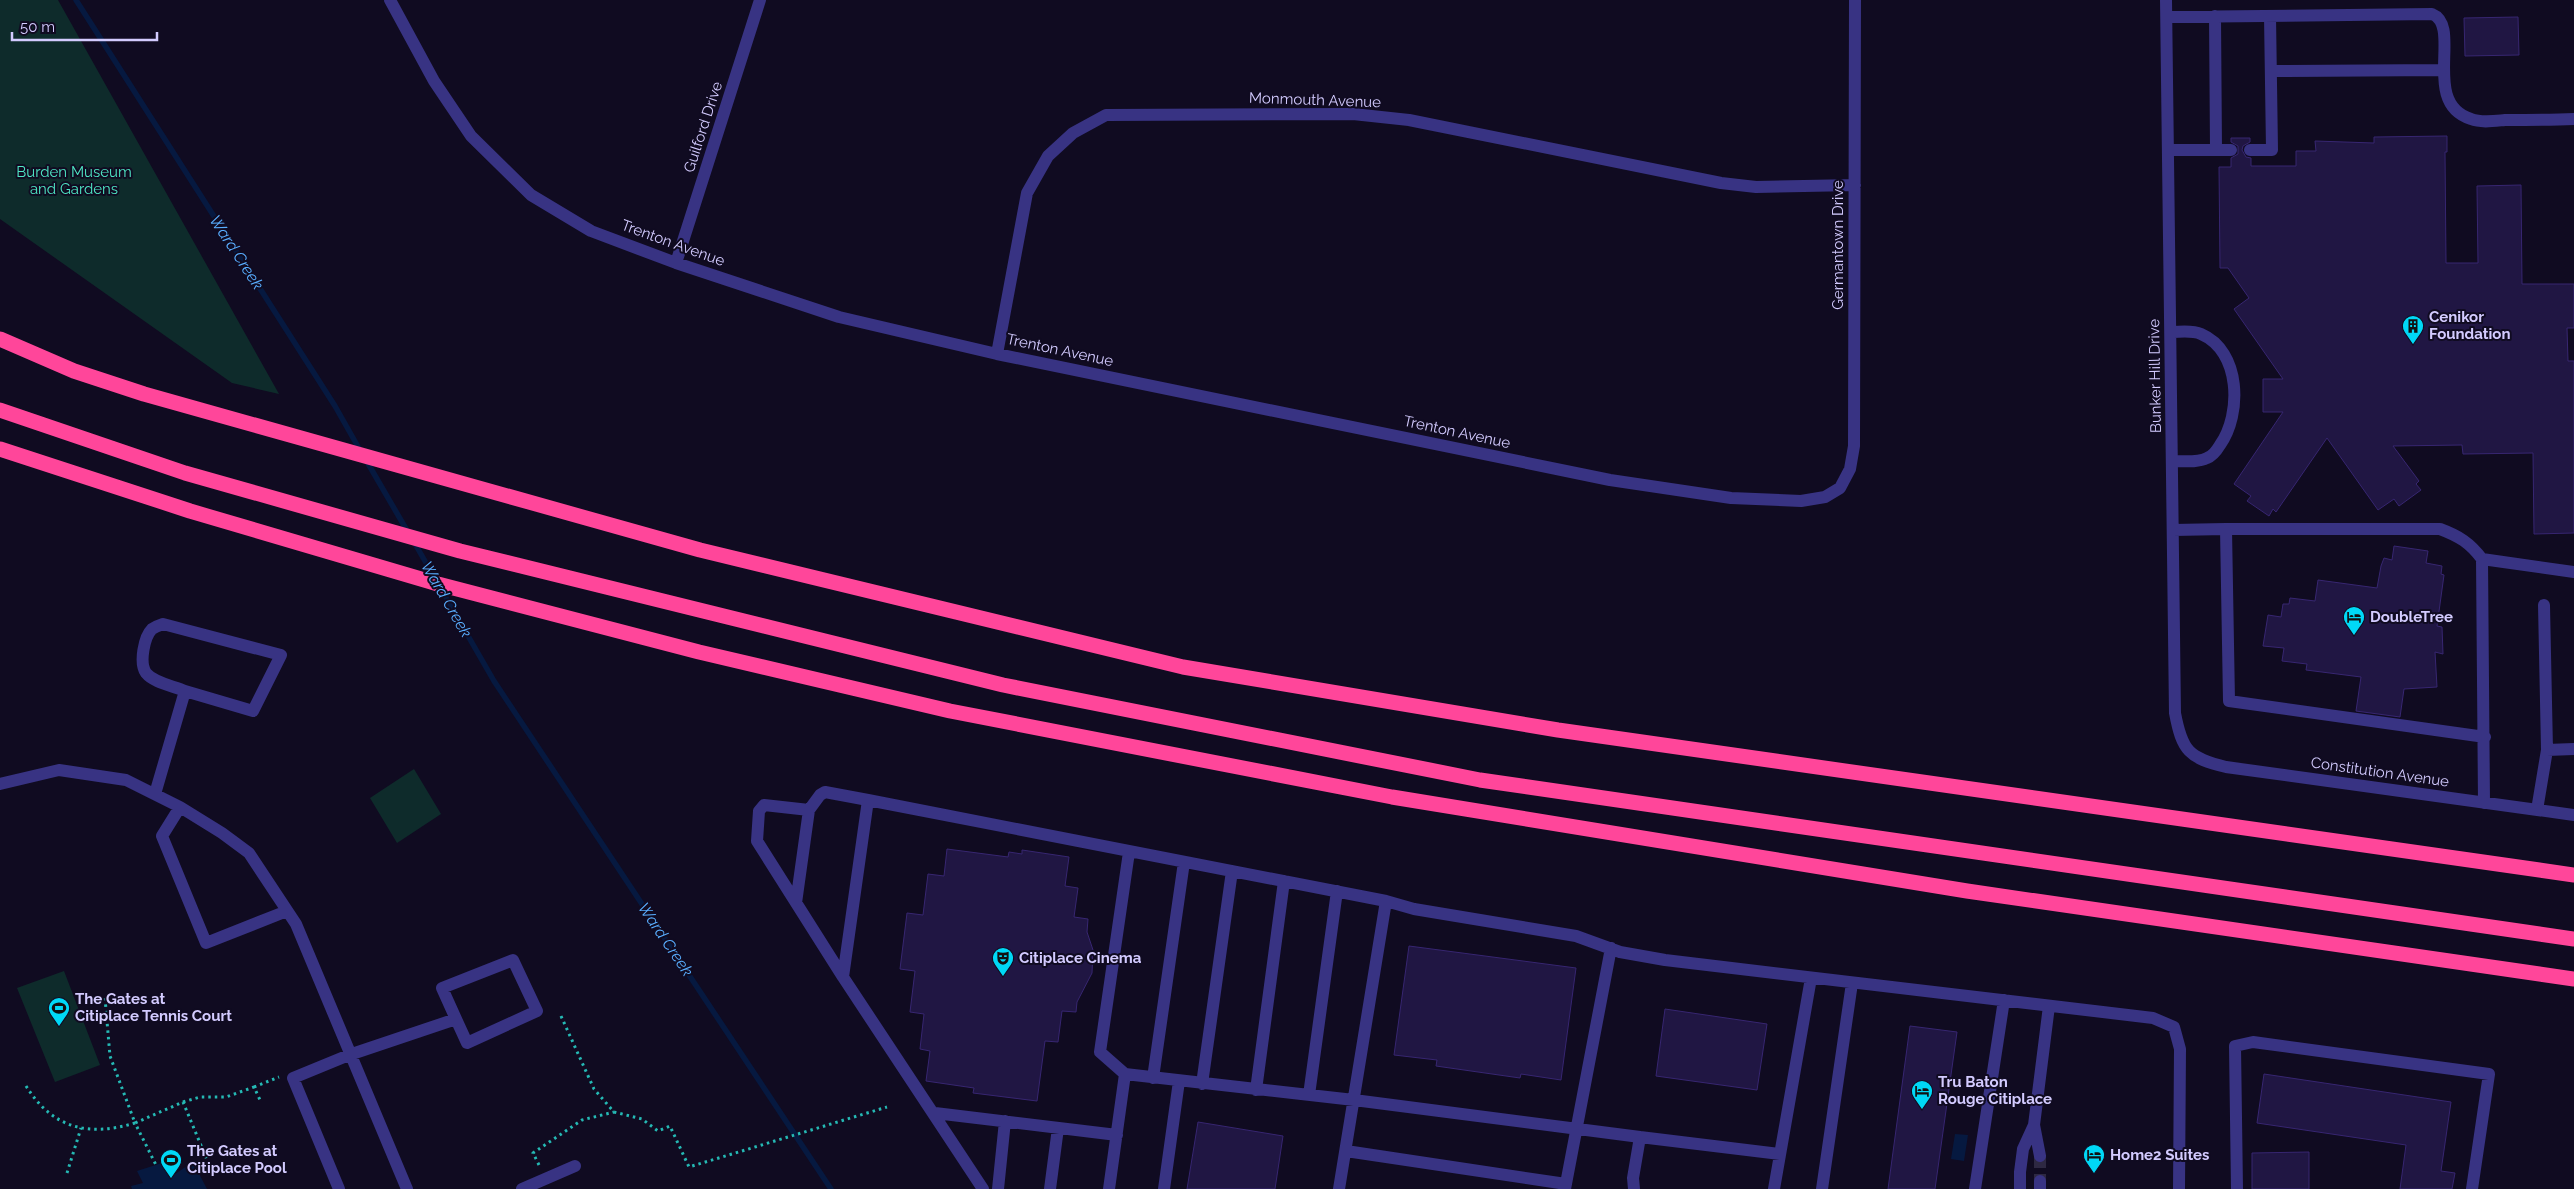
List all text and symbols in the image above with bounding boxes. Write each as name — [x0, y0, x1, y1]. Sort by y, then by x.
scale bar — [12, 10, 158, 42]
text: 50 m — [20, 18, 55, 36]
street label: Guilford Drive — [680, 79, 726, 175]
street label: Monmouth Avenue — [1249, 89, 1382, 111]
park label: Burden Museum and Gardens — [16, 163, 132, 198]
street label: Germantown Drive — [1829, 180, 1847, 310]
water label: Ward Creek — [206, 212, 268, 293]
street label: Trenton Avenue — [619, 216, 727, 270]
place label: Cenikor Foundation — [2429, 308, 2511, 343]
building icon: Cenikor Foundation — [2401, 314, 2425, 345]
street label: Bunker Hill Drive — [2145, 318, 2165, 433]
street label: Trenton Avenue — [1005, 330, 1115, 370]
street label: Trenton Avenue — [1402, 412, 1512, 452]
water label: Ward Creek — [417, 558, 476, 641]
hotel icon: DoubleTree — [2342, 605, 2366, 636]
place label: DoubleTree — [2370, 608, 2453, 626]
street label: Constitution Avenue — [2310, 753, 2450, 791]
water label: Ward Creek — [634, 899, 697, 980]
theatre icon: Citiplace Cinema — [991, 946, 1015, 977]
place label: Citiplace Cinema — [1019, 949, 1142, 967]
place label: The Gates at Citiplace Tennis Court — [75, 990, 232, 1025]
sports icon: The Gates at Citiplace Tennis Court — [47, 996, 71, 1027]
place label: Tru Baton Rouge Citiplace — [1938, 1073, 2052, 1108]
hotel icon: Tru Baton Rouge Citiplace — [1910, 1079, 1934, 1110]
place label: The Gates at Citiplace Pool — [187, 1142, 287, 1177]
hotel icon: Home2 Suites — [2082, 1143, 2106, 1174]
place label: Home2 Suites — [2110, 1146, 2209, 1164]
sports icon: The Gates at Citiplace Pool — [159, 1148, 183, 1179]

